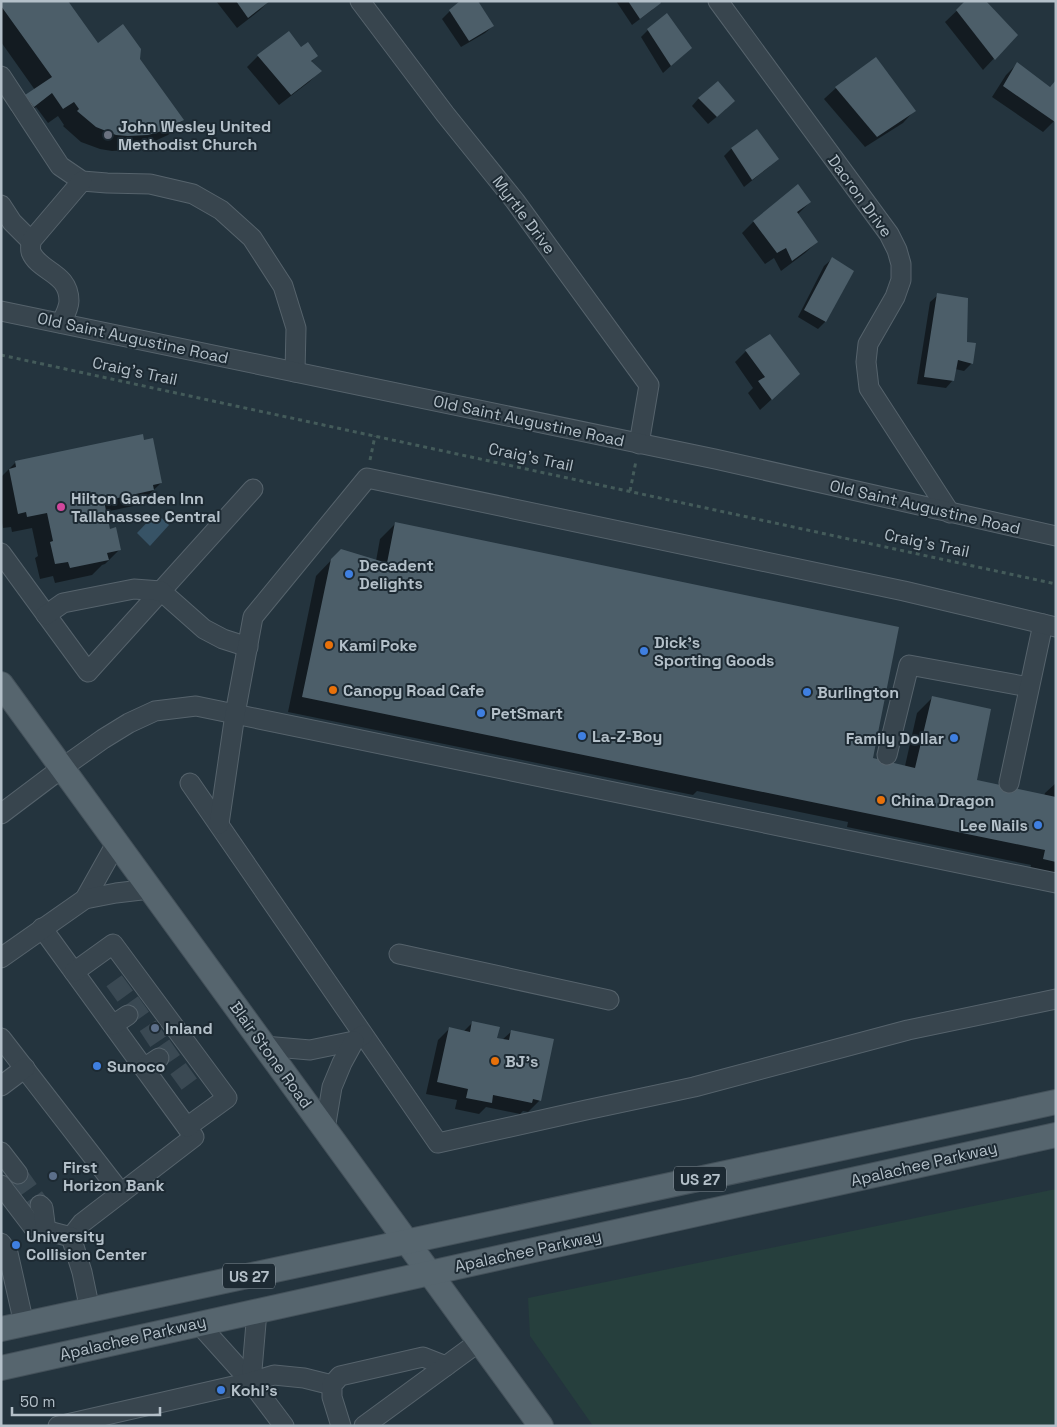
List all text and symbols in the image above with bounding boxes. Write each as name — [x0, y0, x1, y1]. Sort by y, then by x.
place label: John Wesley United Methodist Church — [118, 116, 271, 155]
marker: John Wesley United Methodist Church — [102, 129, 114, 141]
street label: Dacron Drive — [823, 151, 897, 241]
street label: Myrtle Drive — [488, 172, 560, 258]
street label: Old Saint Augustine Road — [35, 307, 231, 369]
street label: Craig's Trail — [91, 352, 179, 390]
street label: Old Saint Augustine Road — [431, 390, 627, 452]
street label: Craig's Trail — [487, 438, 575, 476]
street label: Old Saint Augustine Road — [828, 475, 1022, 539]
place label: Hilton Garden Inn Tallahassee Central — [71, 488, 221, 527]
marker: Hilton Garden Inn Tallahassee Central — [55, 501, 67, 513]
street label: Craig's Trail — [883, 524, 971, 562]
place label: Decadent Delights — [359, 555, 434, 594]
marker: Decadent Delights — [343, 568, 355, 580]
place label: Dick's Sporting Goods — [654, 632, 774, 671]
place label: Kami Poke — [339, 635, 417, 656]
marker: Kami Poke — [323, 639, 335, 651]
marker: Dick's Sporting Goods — [638, 645, 650, 657]
place label: Canopy Road Cafe — [343, 680, 485, 701]
place label: Burlington — [817, 682, 899, 703]
marker: Canopy Road Cafe — [327, 684, 339, 696]
marker: Burlington — [801, 686, 813, 698]
place label: PetSmart — [491, 703, 563, 724]
marker: PetSmart — [475, 707, 487, 719]
place label: La-Z-Boy — [592, 726, 662, 747]
place label: Family Dollar — [846, 728, 944, 749]
marker: La-Z-Boy — [576, 730, 588, 742]
marker: Family Dollar — [948, 732, 960, 744]
place label: China Dragon — [891, 790, 994, 811]
marker: China Dragon — [875, 794, 887, 806]
place label: Lee Nails — [960, 815, 1028, 836]
marker: Lee Nails — [1032, 819, 1044, 831]
street label: Blair Stone Road — [225, 997, 317, 1113]
place label: Inland — [165, 1018, 213, 1039]
marker: Inland — [149, 1022, 161, 1034]
place label: BJ's — [505, 1051, 538, 1072]
marker: BJ's — [489, 1055, 501, 1067]
place label: Sunoco — [107, 1056, 166, 1077]
marker: Sunoco — [91, 1060, 103, 1072]
street label: Apalachee Parkway — [849, 1137, 999, 1191]
place label: First Horizon Bank — [63, 1157, 165, 1196]
road number: US 27 — [674, 1166, 726, 1192]
marker: First Horizon Bank — [47, 1170, 59, 1182]
street label: Apalachee Parkway — [453, 1225, 603, 1277]
place label: University Collision Center — [26, 1226, 147, 1265]
marker: University Collision Center — [10, 1239, 22, 1251]
road number: US 27 — [223, 1264, 275, 1288]
street label: Apalachee Parkway — [58, 1311, 208, 1365]
place label: Kohl's — [231, 1380, 278, 1401]
scale bar — [12, 1384, 160, 1416]
marker: Kohl's — [215, 1384, 227, 1396]
text: 50 m — [20, 1392, 55, 1411]

